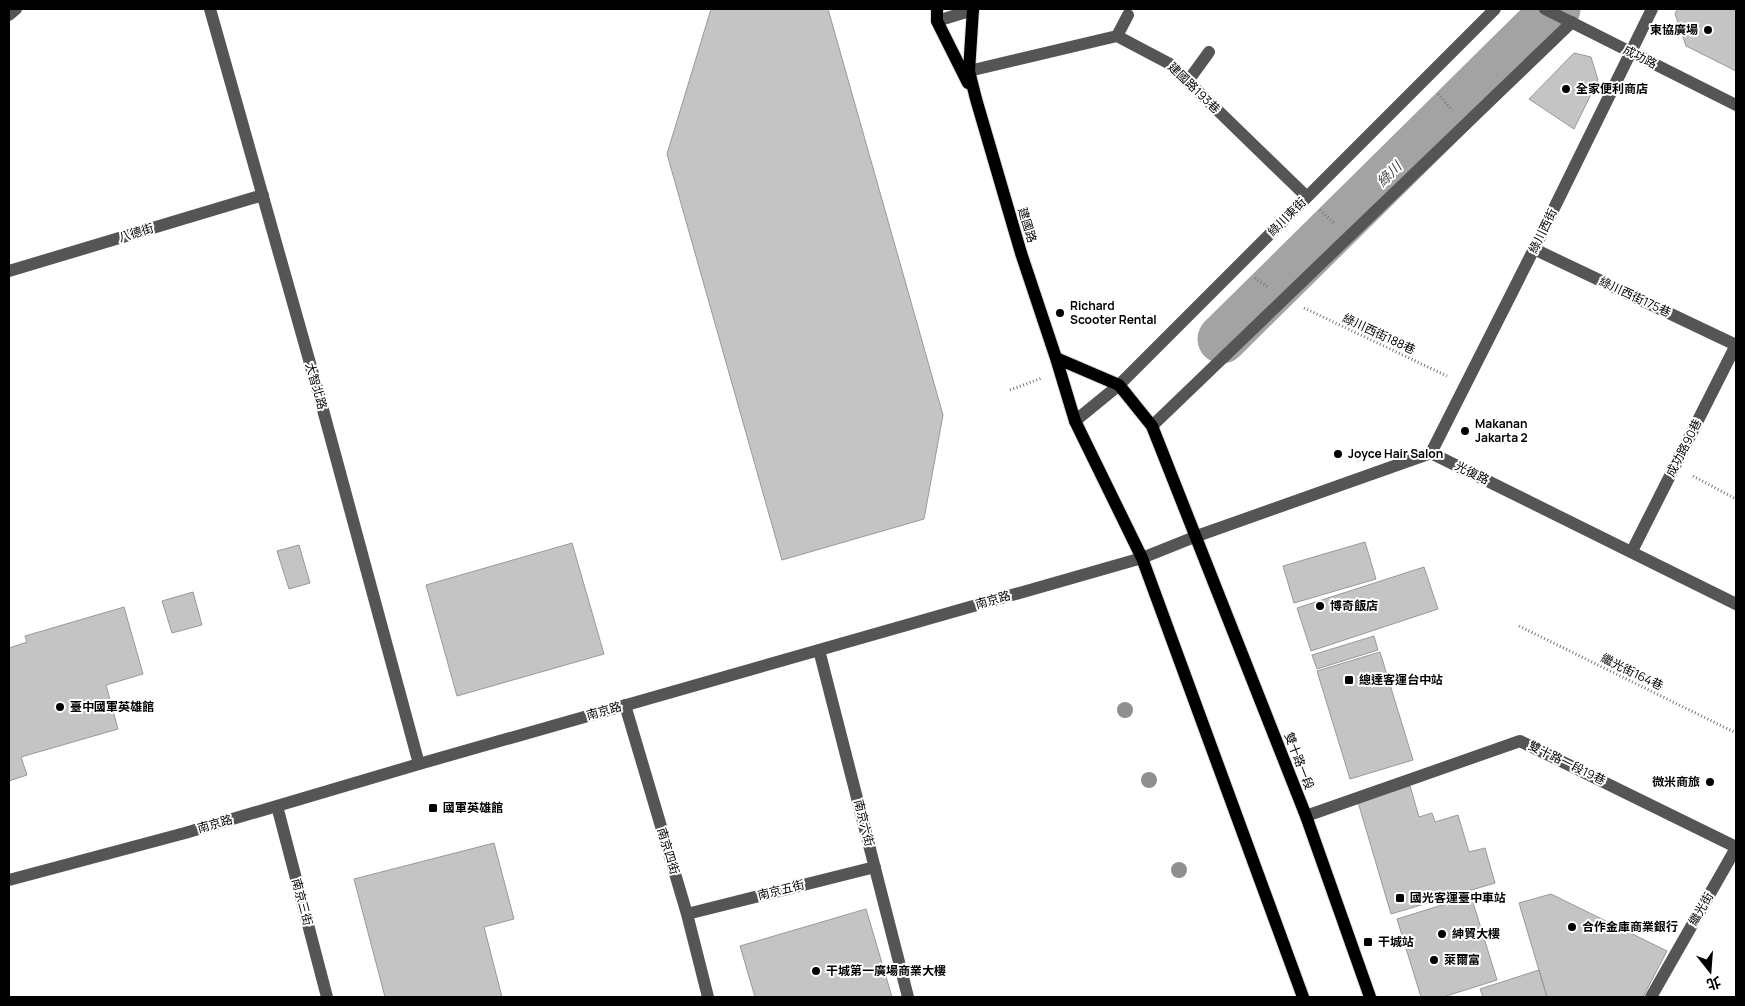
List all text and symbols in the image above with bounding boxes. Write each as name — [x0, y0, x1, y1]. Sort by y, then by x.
place label: 東協廣場 — [1650, 21, 1698, 38]
marker: 東協廣場 — [1702, 24, 1714, 36]
street label: 成功路 — [1620, 41, 1660, 72]
street label: 建國路193巷 — [1164, 58, 1224, 117]
place label: 全家便利商店 — [1576, 80, 1648, 97]
marker: 全家便利商店 — [1560, 83, 1572, 95]
water label: 綠川 — [1372, 156, 1407, 190]
street label: 綠川東街 — [1264, 194, 1310, 240]
street label: 建國路 — [1014, 205, 1041, 245]
street label: 綠川西街 — [1524, 205, 1561, 256]
street label: 八德街 — [116, 219, 156, 246]
street label: 綠川西街175巷 — [1596, 272, 1674, 321]
place label: Richard Scooter Rental — [1070, 297, 1157, 328]
marker: Richard Scooter Rental — [1054, 307, 1066, 319]
street label: 綠川西街188巷 — [1340, 309, 1418, 358]
street label: 大智北路 — [302, 360, 331, 411]
place label: Makanan Jakarta 2 — [1475, 415, 1528, 446]
street label: 成功路90巷 — [1662, 416, 1705, 480]
marker: Makanan Jakarta 2 — [1459, 425, 1471, 437]
place label: Joyce Hair Salon — [1348, 445, 1443, 462]
marker: Joyce Hair Salon — [1332, 448, 1344, 460]
street label: 光復路 — [1452, 457, 1492, 488]
street label: 南京路 — [973, 586, 1013, 613]
place label: 博奇飯店 — [1330, 597, 1378, 614]
marker: 博奇飯店 — [1314, 600, 1326, 612]
street label: 繼光街164巷 — [1598, 649, 1666, 694]
place label: 總達客運台中站 — [1359, 671, 1443, 688]
marker: 總達客運台中站 — [1343, 674, 1355, 686]
street label: 南京路 — [584, 697, 624, 724]
place label: 臺中國軍英雄館 — [70, 698, 154, 715]
marker: 臺中國軍英雄館 — [54, 701, 66, 713]
street label: 雙十路一段 — [1281, 730, 1318, 792]
street label: 雙十路一段19巷 — [1526, 736, 1609, 789]
place label: 微米商旅 — [1652, 773, 1700, 790]
marker: 微米商旅 — [1704, 776, 1716, 788]
street label: 南京六街 — [850, 798, 879, 848]
place label: 國軍英雄館 — [443, 799, 503, 816]
marker: 國軍英雄館 — [427, 802, 439, 814]
street label: 南京路 — [195, 810, 235, 837]
street label: 南京四街 — [653, 825, 684, 876]
street label: 南京五街 — [756, 875, 806, 904]
street label: 南京三街 — [288, 876, 317, 927]
place label: 國光客運臺中車站 — [1410, 889, 1506, 906]
street label: 繼光街 — [1684, 889, 1717, 929]
marker: 國光客運臺中車站 — [1394, 892, 1406, 904]
place label: 合作金庫商業銀行 — [1582, 918, 1678, 935]
marker: 合作金庫商業銀行 — [1566, 921, 1578, 933]
place label: 紳貿大樓 — [1452, 925, 1500, 942]
marker: 紳貿大樓 — [1436, 928, 1448, 940]
place label: 干城站 — [1378, 933, 1414, 950]
marker: 干城站 — [1362, 936, 1374, 948]
north arrow — [1685, 946, 1735, 996]
place label: 萊爾富 — [1444, 951, 1480, 968]
marker: 萊爾富 — [1428, 954, 1440, 966]
place label: 干城第一廣場商業大樓 — [826, 962, 946, 979]
marker: 干城第一廣場商業大樓 — [810, 965, 822, 977]
text: 北 — [1704, 973, 1723, 995]

